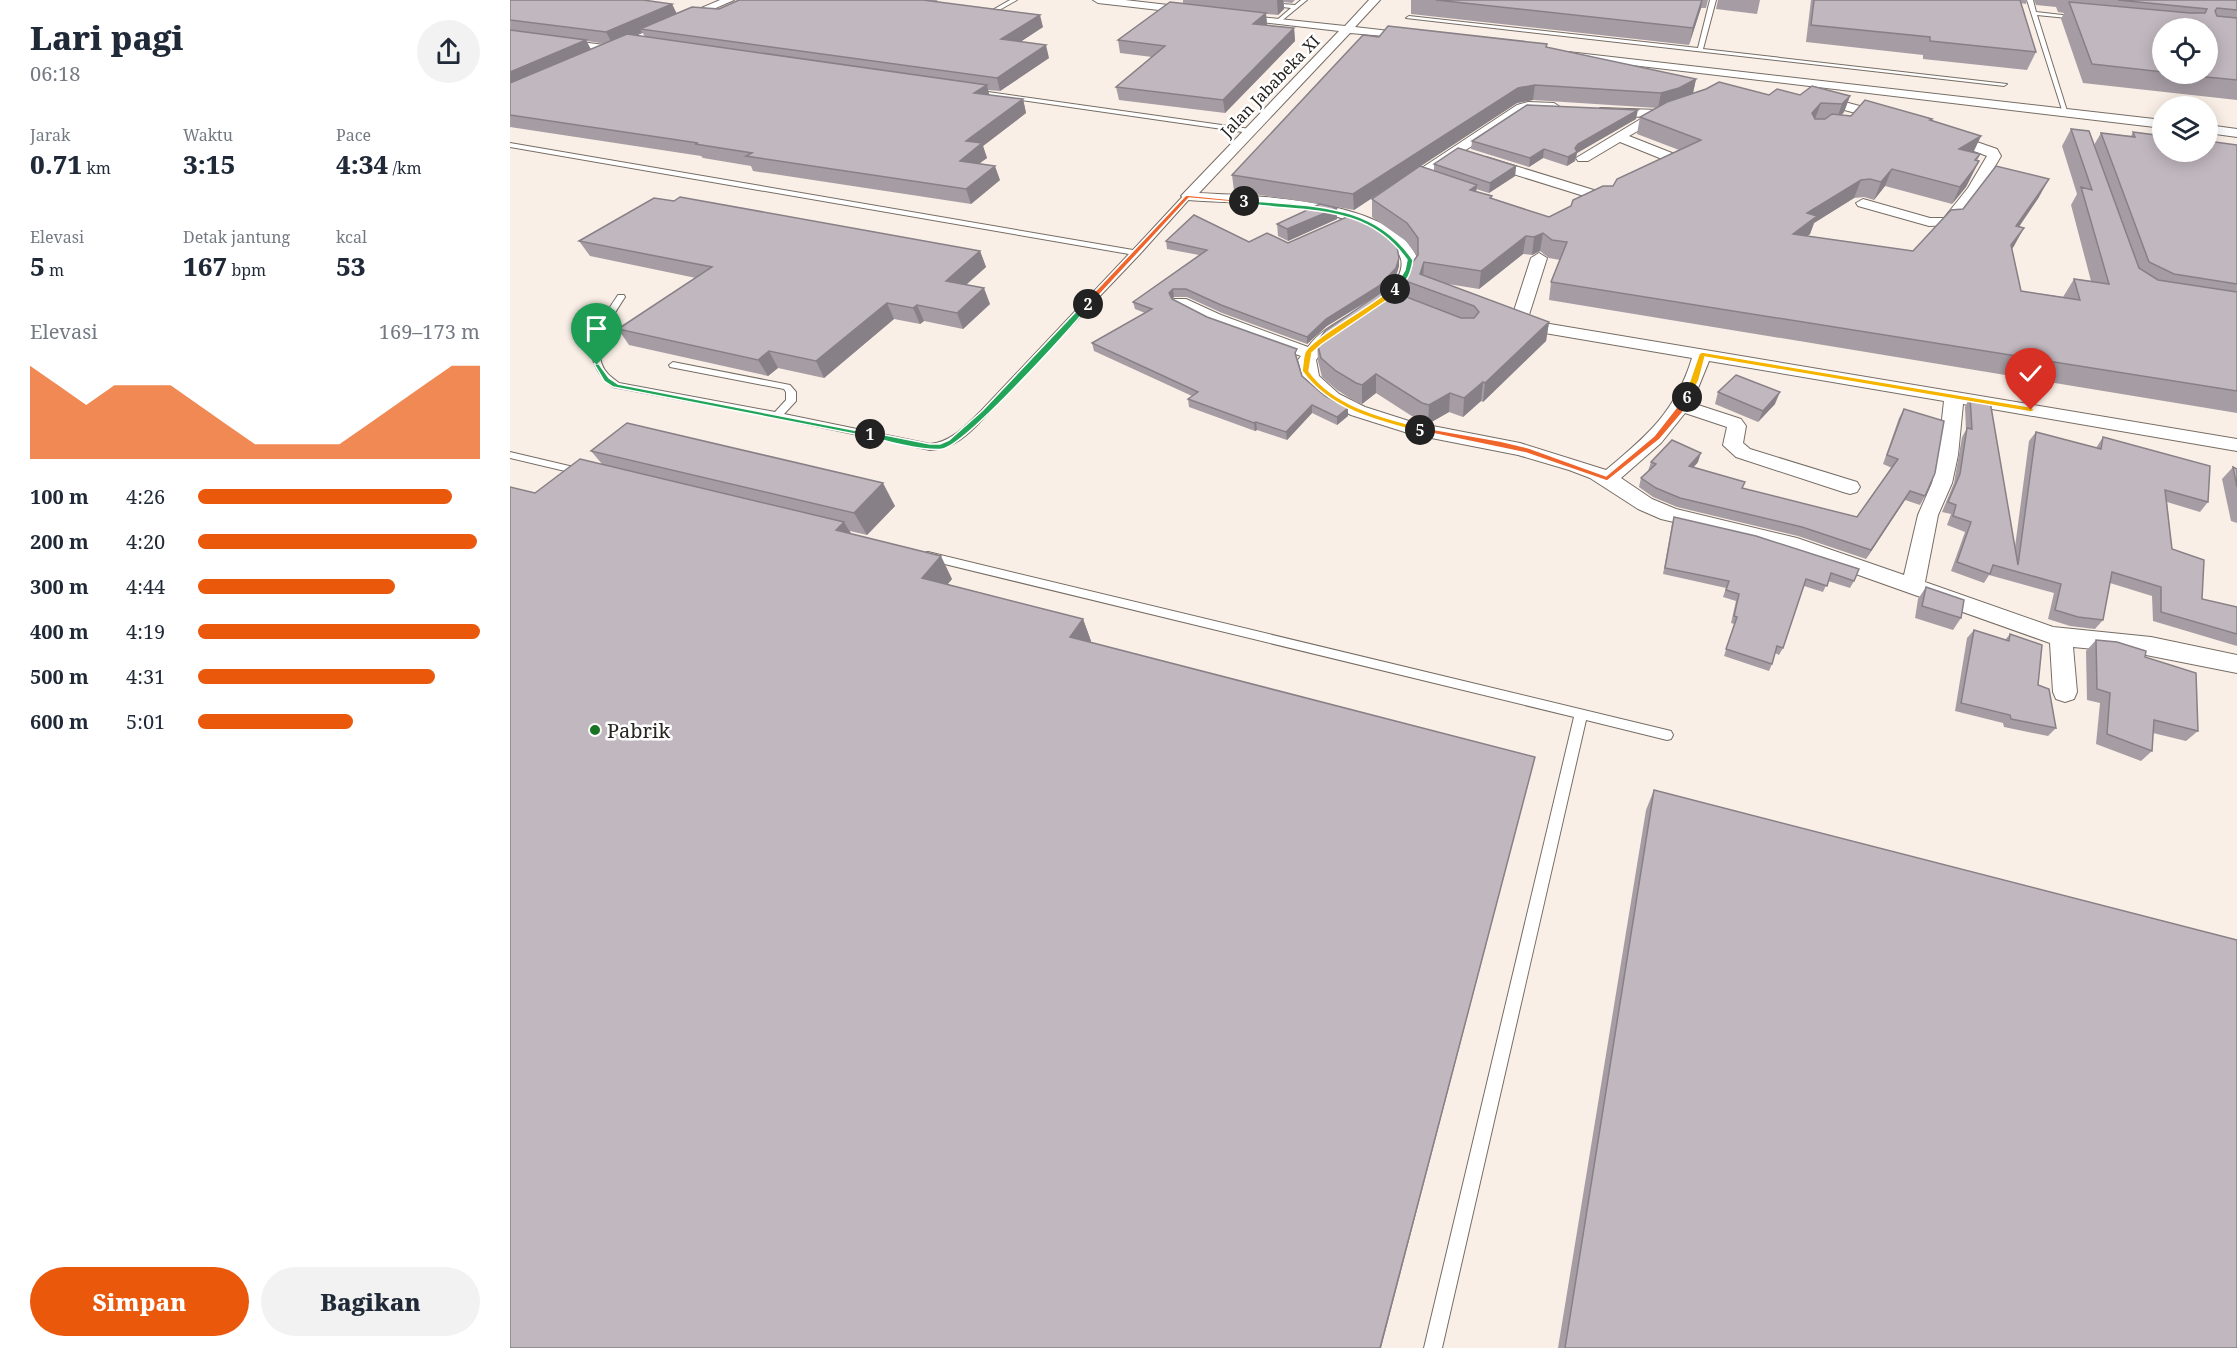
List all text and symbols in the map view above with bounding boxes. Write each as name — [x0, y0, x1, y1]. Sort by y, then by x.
text: Lari pagi — [30, 15, 184, 60]
map controls — [2152, 18, 2218, 162]
button: locate — [2152, 18, 2218, 84]
button: share — [417, 20, 480, 83]
street label: Jalan Jababeka XI — [1215, 30, 1325, 143]
text: 06:18 — [30, 60, 80, 87]
button: layers — [2152, 96, 2218, 162]
text: Jarak — [30, 124, 70, 146]
text: Waktu — [183, 124, 233, 146]
text: Pace — [336, 124, 371, 146]
text: 0.71 — [30, 146, 82, 182]
text: 3:15 — [183, 146, 235, 182]
text: 4:34 — [336, 146, 388, 182]
text: km — [82, 157, 111, 179]
text: /km — [388, 157, 422, 179]
pin: 3 — [1229, 186, 1259, 216]
text: 3 — [1239, 190, 1249, 212]
text: Elevasi — [30, 226, 84, 248]
text: Detak jantung — [183, 226, 290, 248]
text: kcal — [336, 226, 367, 248]
text: 5 — [30, 248, 45, 284]
text: 167 — [183, 248, 227, 284]
text: 53 — [336, 248, 365, 284]
text: m — [45, 259, 64, 281]
text: bpm — [227, 259, 266, 281]
pin: 4 — [1380, 274, 1410, 304]
text: 4 — [1390, 278, 1400, 300]
pin: 2 — [1073, 289, 1103, 319]
text: 2 — [1083, 293, 1093, 315]
pin — [571, 303, 622, 365]
icon: arrive — [580, 312, 613, 345]
text: Elevasi — [30, 318, 98, 345]
text: 169–173 m — [379, 318, 480, 345]
pin — [2005, 348, 2056, 410]
icon: check — [2014, 357, 2047, 390]
pin: 6 — [1672, 382, 1702, 412]
text: 6 — [1682, 386, 1692, 408]
pin: 5 — [1405, 415, 1435, 445]
pin: 1 — [855, 419, 885, 449]
text: 5 — [1415, 419, 1425, 441]
text: 1 — [865, 423, 875, 445]
text: 100 m — [30, 483, 89, 510]
text: 4:26 — [126, 483, 165, 510]
text: 200 m — [30, 528, 89, 555]
text: 4:20 — [126, 528, 165, 555]
text: 300 m — [30, 573, 89, 600]
text: 4:44 — [126, 573, 165, 600]
text: 400 m — [30, 618, 89, 645]
text: 4:19 — [126, 618, 165, 645]
text: 500 m — [30, 663, 89, 690]
text: 4:31 — [126, 663, 165, 690]
text: 600 m — [30, 708, 89, 735]
text: 5:01 — [126, 708, 165, 735]
place label: Pabrik — [607, 717, 670, 744]
marker: Pabrik — [588, 723, 602, 737]
button: Simpan — [30, 1267, 249, 1336]
button: Bagikan — [261, 1267, 480, 1336]

